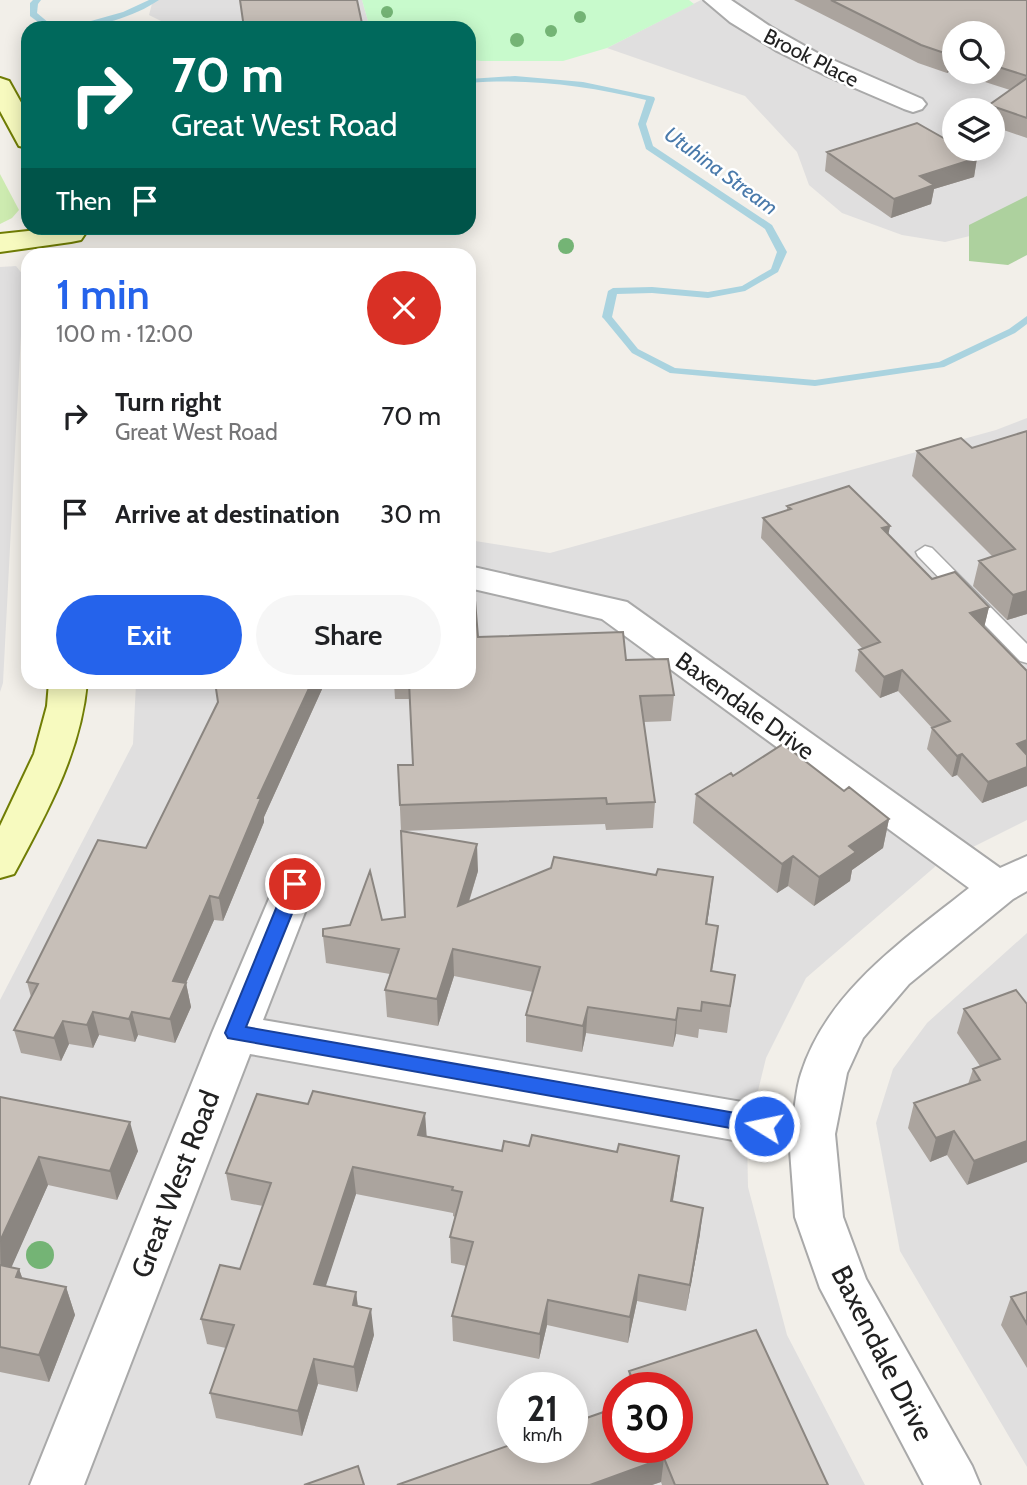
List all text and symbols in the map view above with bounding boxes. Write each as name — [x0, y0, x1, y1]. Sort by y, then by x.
map controls — [942, 21, 1005, 161]
button: search — [942, 21, 1005, 84]
street label: Brook Place — [760, 23, 863, 92]
text: 70 m — [171, 45, 284, 104]
icon: right — [56, 49, 147, 140]
button: layers — [942, 98, 1005, 161]
text: Great West Road — [171, 105, 397, 144]
water label: Utuhina Stream — [660, 121, 783, 220]
icon: arrive — [126, 182, 164, 220]
text: Then — [56, 185, 112, 217]
text: 1 min — [56, 268, 150, 320]
button: close — [367, 271, 441, 345]
text: 100 m · 12:00 — [56, 320, 193, 348]
text: Turn right — [115, 386, 221, 418]
icon: right — [56, 397, 94, 435]
text: 70 m — [381, 400, 441, 432]
text: Great West Road — [115, 418, 278, 446]
icon: arrive — [56, 495, 94, 533]
text: Arrive at destination — [115, 498, 340, 530]
text: 30 m — [380, 498, 441, 530]
button: Exit — [56, 595, 242, 675]
button: Share — [256, 595, 441, 675]
street label: Baxendale Drive — [670, 646, 820, 766]
pin — [265, 854, 325, 914]
icon: arrive — [276, 865, 314, 903]
street label: Great West Road — [124, 1085, 226, 1283]
position arrow — [727, 1089, 801, 1163]
street label: Baxendale Drive — [824, 1260, 942, 1446]
speed limit sign: 30 — [602, 1372, 693, 1463]
text: 21 — [527, 1387, 558, 1430]
text: km/h — [523, 1424, 562, 1446]

